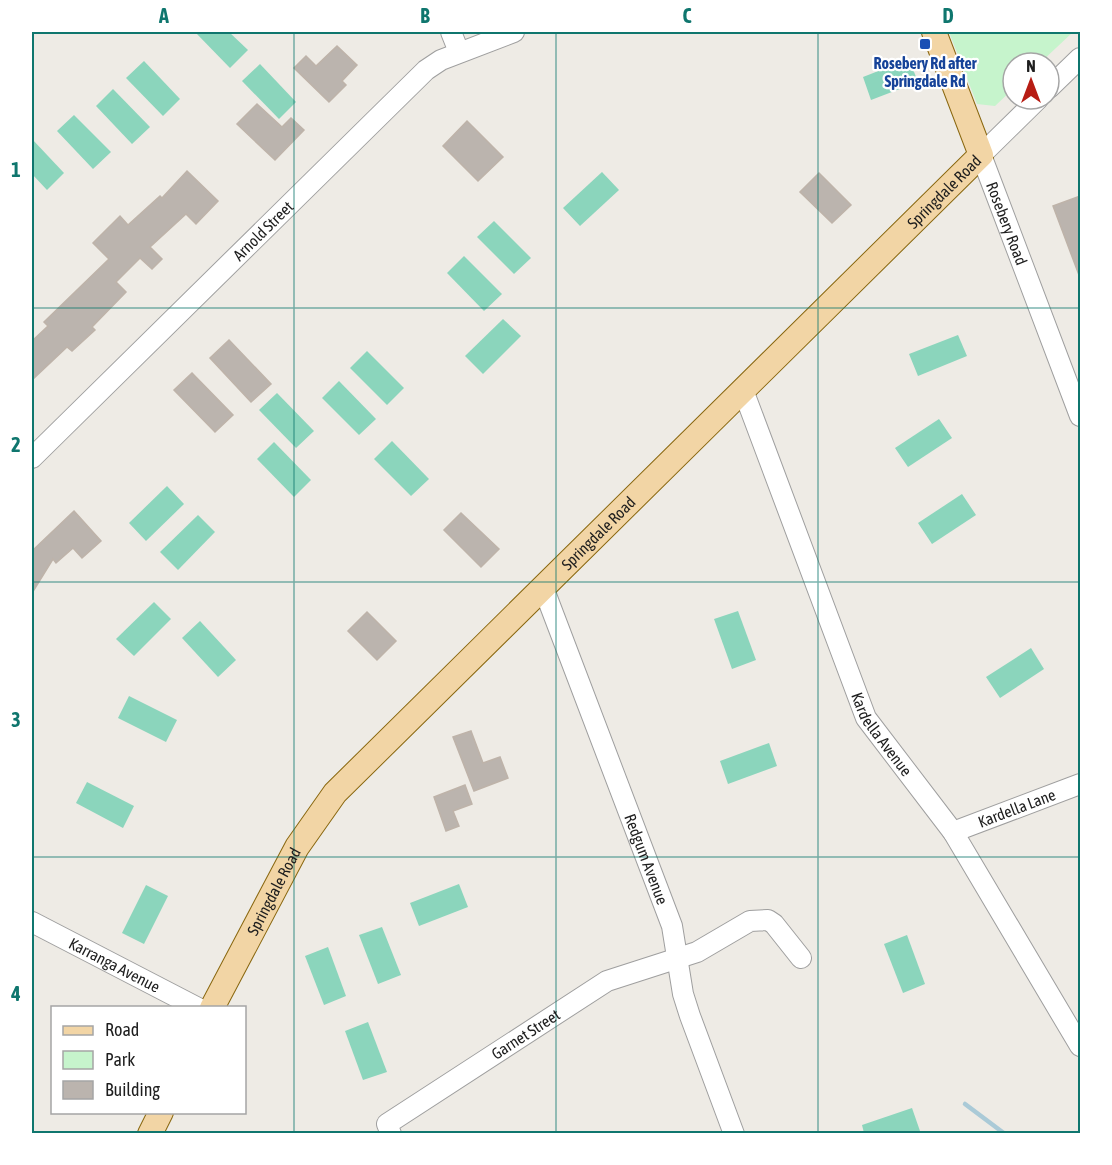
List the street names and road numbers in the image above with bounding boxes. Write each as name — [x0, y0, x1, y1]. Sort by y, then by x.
street label: Springdale Road — [903, 151, 985, 232]
street label: Rosebery Road — [983, 179, 1031, 267]
street label: Arnold Street — [229, 197, 297, 264]
street label: Springdale Road — [558, 493, 639, 573]
street label: Kardella Avenue — [848, 690, 916, 779]
street label: Kardella Lane — [975, 785, 1058, 831]
street label: Redgum Avenue — [621, 811, 672, 907]
street label: Springdale Road — [243, 844, 304, 938]
street label: Karranga Avenue — [66, 934, 163, 996]
street label: Garnet Street — [488, 1005, 563, 1063]

